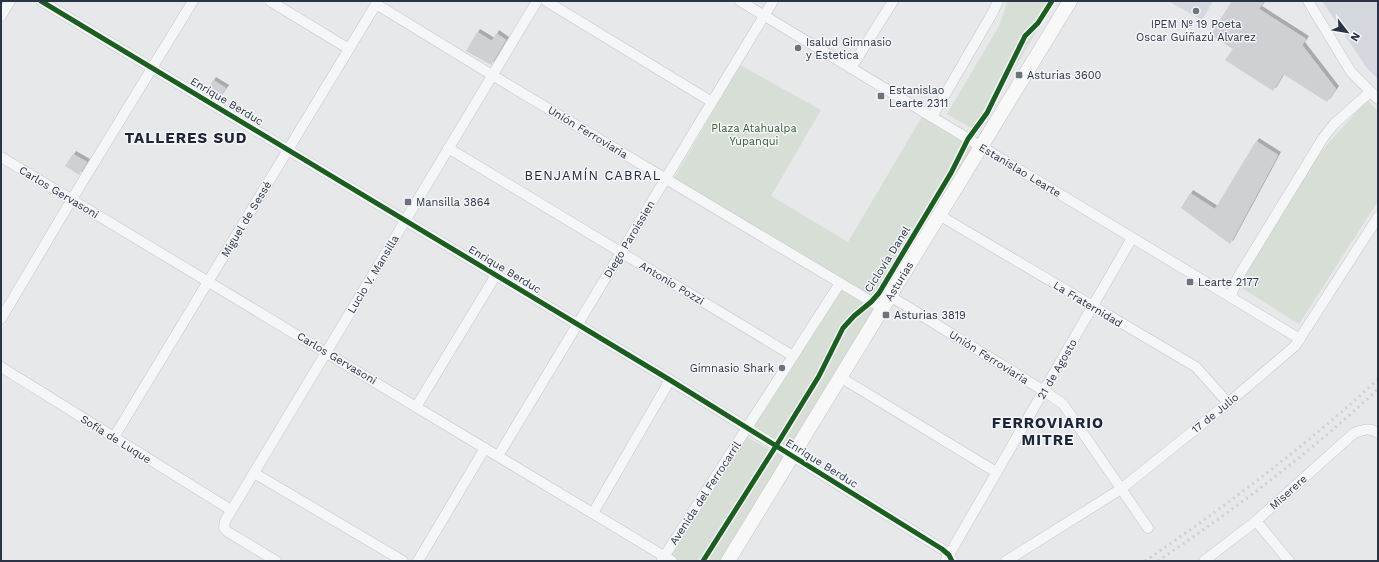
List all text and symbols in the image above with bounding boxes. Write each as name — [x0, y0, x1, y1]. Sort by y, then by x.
marker: IPEM Nº 19 Poeta Oscar Guiñazú Alvarez — [1191, 6, 1201, 16]
north arrow — [1327, 12, 1367, 52]
place label: IPEM Nº 19 Poeta Oscar Guiñazú Alvarez — [1136, 18, 1256, 44]
text: N — [1347, 30, 1363, 44]
place label: Isalud Gimnasio y Estetica — [806, 36, 892, 62]
marker: Isalud Gimnasio y Estetica — [793, 43, 803, 53]
place label: Asturias 3600 — [1027, 69, 1102, 82]
marker: Asturias 3600 — [1014, 70, 1024, 80]
street label: Enrique Berduc — [188, 75, 266, 128]
place label: Estanislao Learte 2311 — [889, 84, 948, 110]
marker: Estanislao Learte 2311 — [876, 91, 886, 101]
street label: Unión Ferroviaria — [545, 103, 630, 161]
park label: Plaza Atahualpa Yupanqui — [711, 122, 797, 148]
district label: TALLERES SUD — [124, 129, 248, 147]
street label: Estanislao Learte — [976, 141, 1063, 200]
street label: Carlos Gervasoni — [17, 164, 101, 221]
district label: BENJAMÍN CABRAL — [525, 167, 661, 183]
street label: Miguel de Sessé — [219, 179, 274, 260]
place label: Mansilla 3864 — [416, 196, 490, 209]
marker: Mansilla 3864 — [403, 197, 413, 207]
street label: Diego Paroissien — [601, 198, 658, 280]
street label: Ciclovía Danel — [862, 223, 913, 295]
street label: Lucio V. Mansilla — [345, 233, 402, 316]
street label: Enrique Berduc — [466, 243, 544, 296]
street label: Antonio Pozzi — [637, 259, 706, 308]
street label: Asturias — [882, 259, 916, 303]
place label: Learte 2177 — [1198, 276, 1259, 289]
marker: Learte 2177 — [1185, 277, 1195, 287]
street label: La Fraternidad — [1051, 279, 1125, 330]
place label: Asturias 3819 — [894, 309, 966, 322]
marker: Asturias 3819 — [881, 310, 891, 320]
street label: Unión Ferroviaria — [947, 328, 1031, 387]
street label: Carlos Gervasoni — [295, 330, 379, 387]
street label: 21 de Agosto — [1035, 337, 1080, 402]
place label: Gimnasio Shark — [690, 362, 774, 375]
marker: Gimnasio Shark — [777, 363, 787, 373]
street label: 17 de Julio — [1189, 391, 1241, 436]
street label: Sofía de Luque — [78, 413, 153, 466]
district label: FERROVIARIO MITRE — [992, 414, 1104, 449]
street label: Enrique Berduc — [783, 436, 860, 491]
street label: Avenida del Ferrocarril — [667, 439, 744, 547]
street label: Miserere — [1267, 472, 1310, 513]

